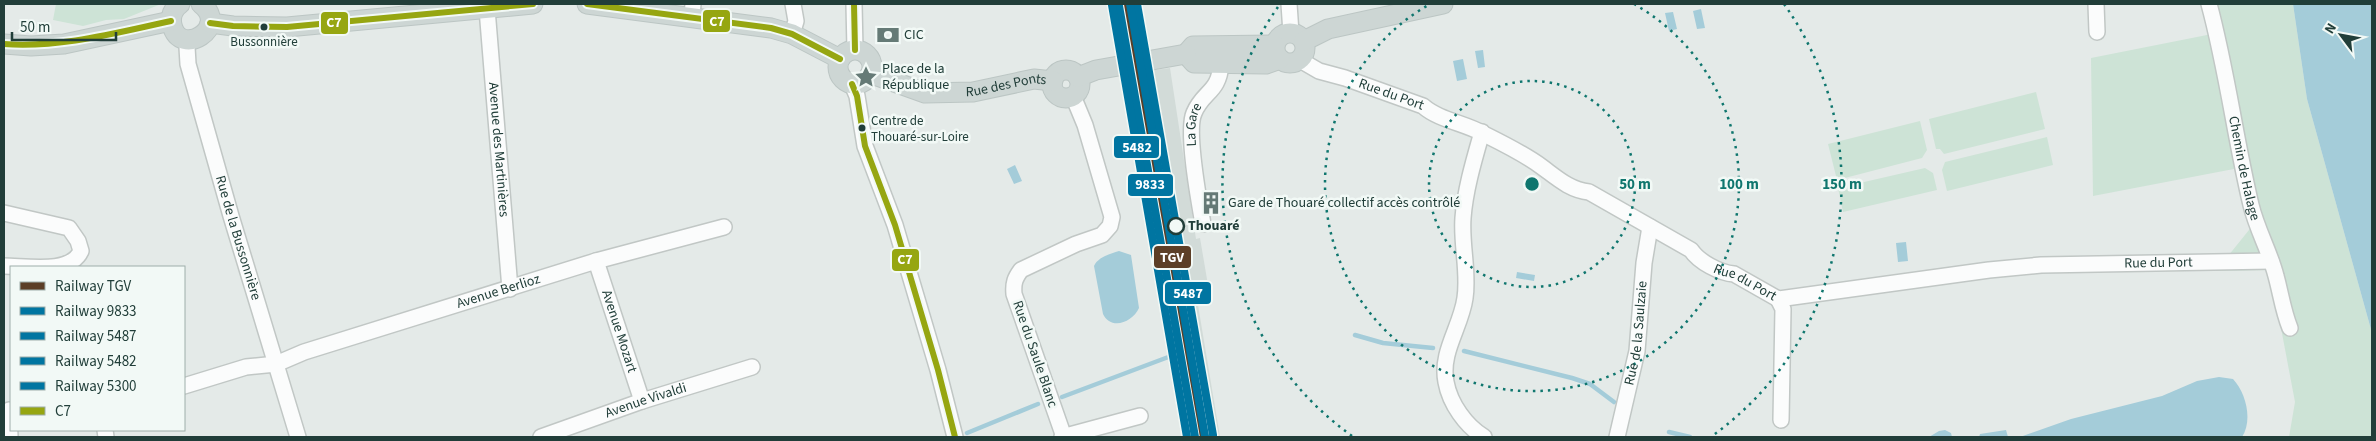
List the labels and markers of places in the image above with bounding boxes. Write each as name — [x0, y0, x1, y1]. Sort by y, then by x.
marker: Bussonnière — [259, 22, 269, 32]
bank icon: CIC — [875, 22, 901, 48]
place label: CIC — [904, 25, 924, 45]
place label: Bussonnière — [230, 33, 298, 51]
place label: Place de la République — [882, 59, 949, 95]
place icon: Place de la République — [853, 64, 879, 90]
place label: Centre de Thouaré-sur-Loire — [871, 112, 969, 146]
marker: Centre de Thouaré-sur-Loire — [857, 123, 867, 133]
centre of rings — [1523, 175, 1541, 193]
building icon: Gare de Thouaré collectif accès contrôlé — [1198, 190, 1224, 216]
place label: Gare de Thouaré collectif accès contrôlé — [1228, 193, 1460, 213]
place label: Thouaré — [1188, 216, 1240, 236]
marker: Thouaré — [1167, 217, 1185, 235]

